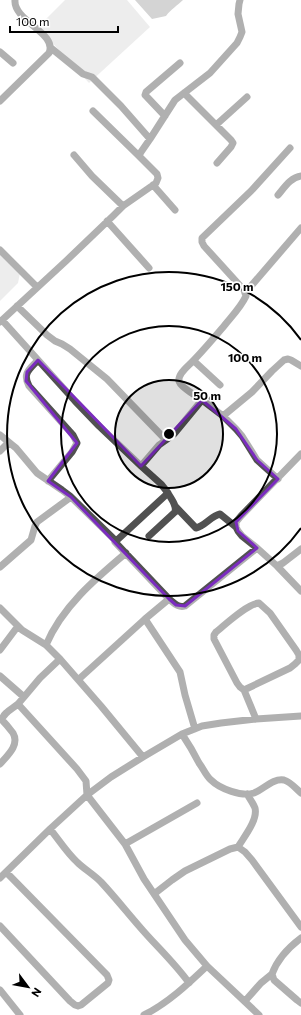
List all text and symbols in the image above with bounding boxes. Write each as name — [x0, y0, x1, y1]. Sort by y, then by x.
scale bar — [10, 8, 118, 34]
text: 100 m — [16, 14, 50, 28]
text: 150 m — [220, 279, 254, 293]
text: 100 m — [228, 350, 262, 364]
text: 50 m — [193, 388, 221, 402]
centre of rings — [162, 427, 176, 441]
north arrow — [8, 967, 48, 1007]
text: N — [29, 986, 45, 1000]

